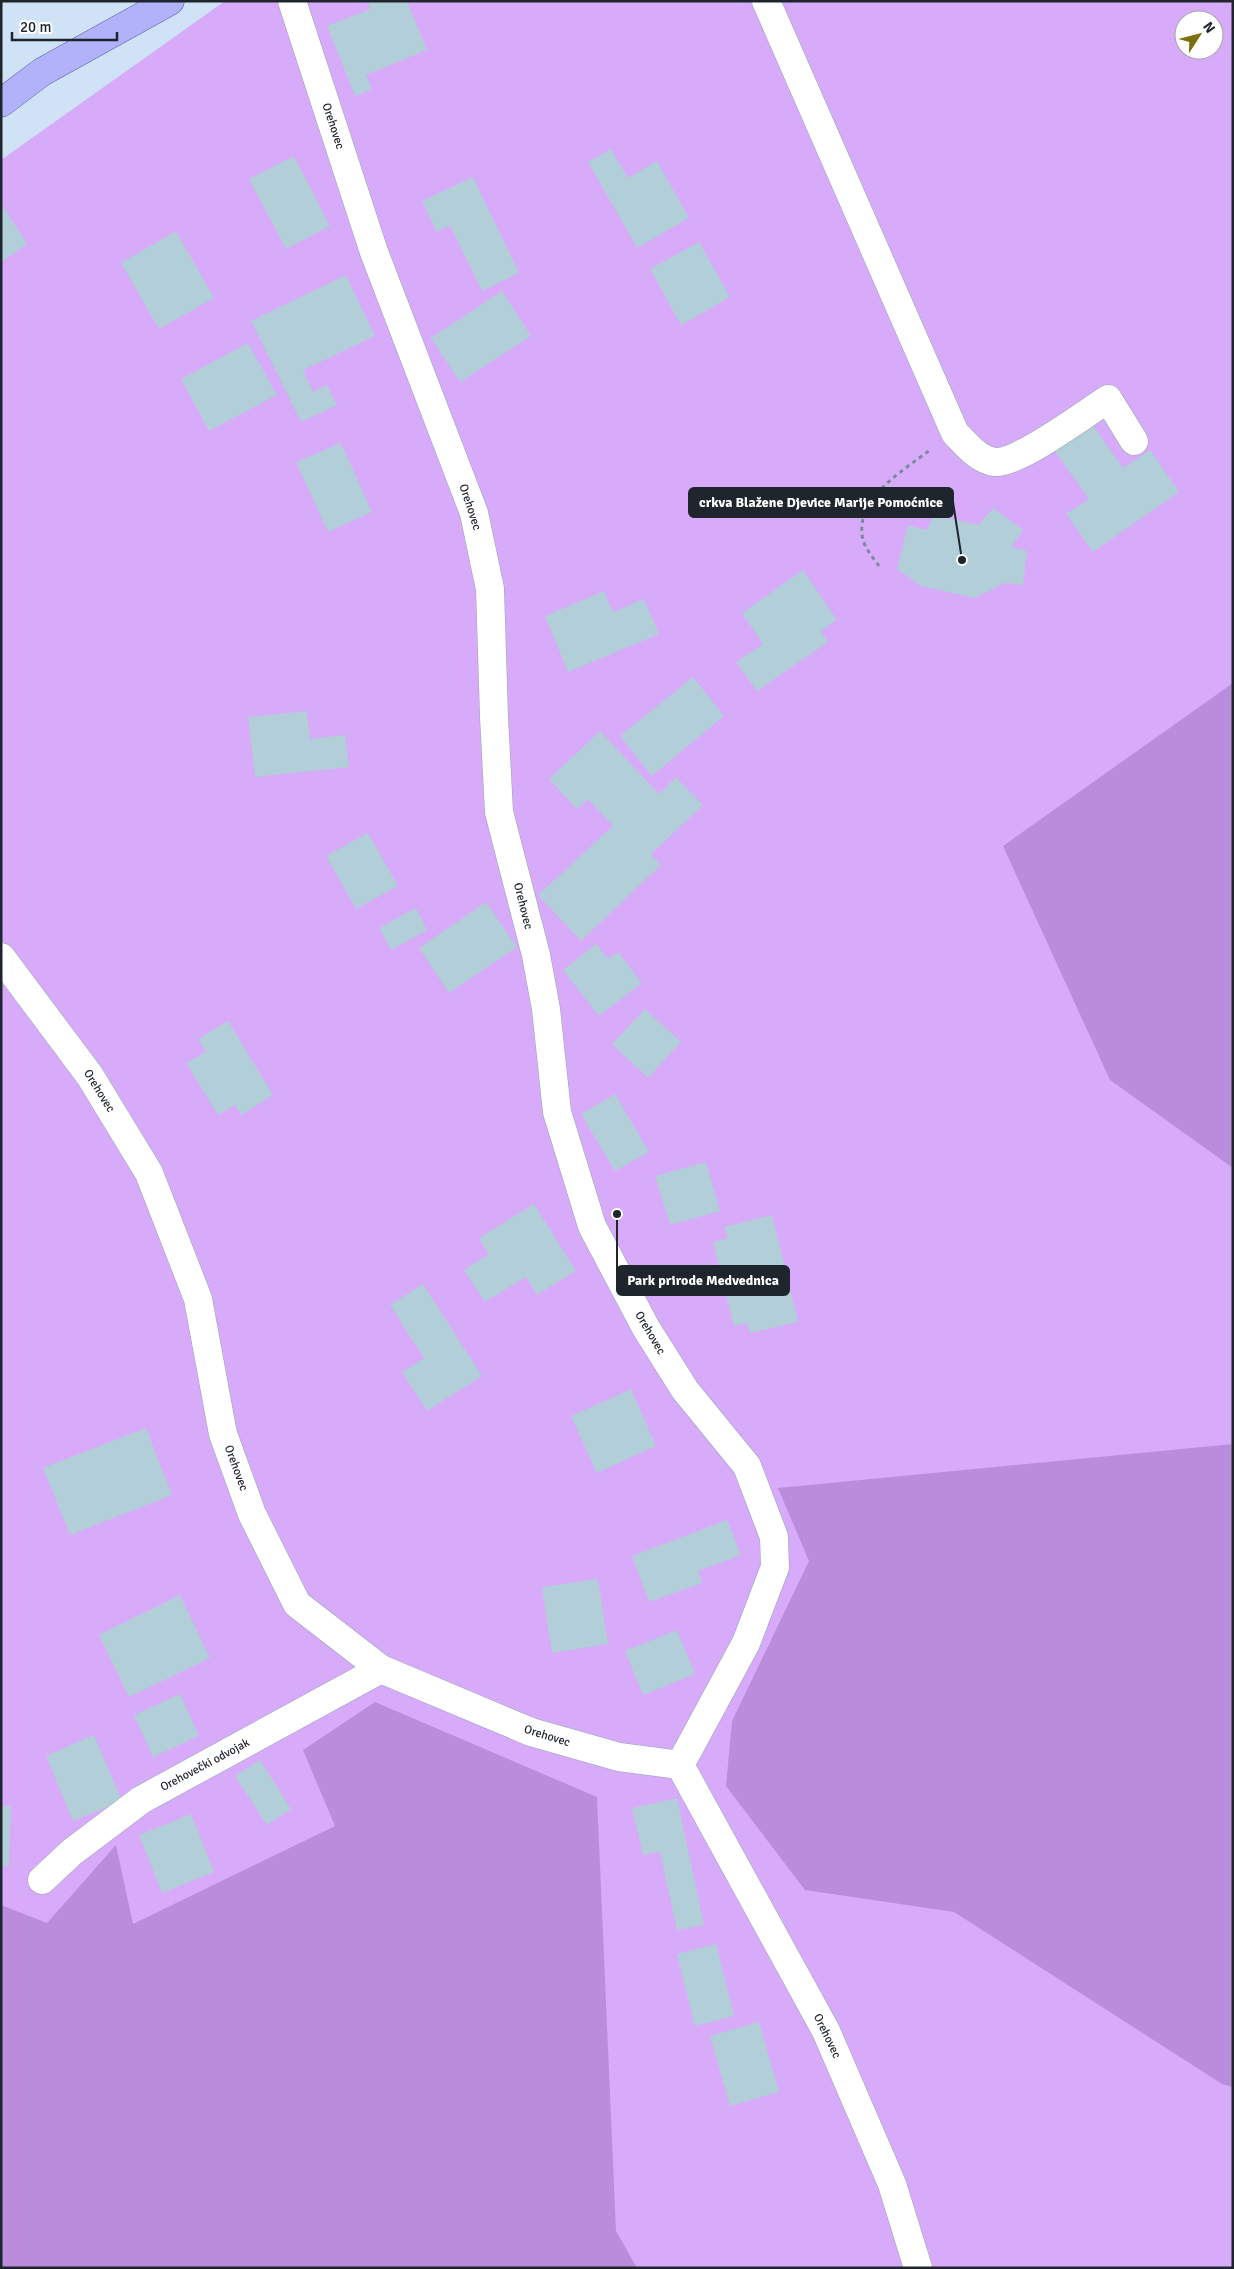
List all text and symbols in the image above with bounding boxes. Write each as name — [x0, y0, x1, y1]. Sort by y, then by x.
scale bar — [12, 10, 118, 42]
north arrow — [1174, 10, 1224, 60]
text: 20 m — [20, 18, 51, 36]
text: N — [1199, 19, 1219, 37]
street label: Orehovec — [318, 101, 348, 151]
street label: Orehovec — [455, 482, 485, 532]
callout: crkva Blažene Djevice Marije Pomoćnice — [689, 488, 953, 517]
text: crkva Blažene Djevice Marije Pomoćnice — [699, 494, 943, 511]
street label: Orehovec — [510, 881, 536, 931]
street label: Orehovec — [80, 1067, 118, 1115]
callout: Park prirode Medvednica — [617, 1266, 789, 1295]
text: Park prirode Medvednica — [627, 1272, 779, 1289]
street label: Orehovec — [631, 1309, 669, 1358]
street label: Orehovec — [221, 1443, 251, 1493]
street label: Orehovec — [522, 1722, 572, 1750]
street label: Orehovečki odvojak — [158, 1735, 252, 1795]
street label: Orehovec — [810, 2011, 844, 2061]

